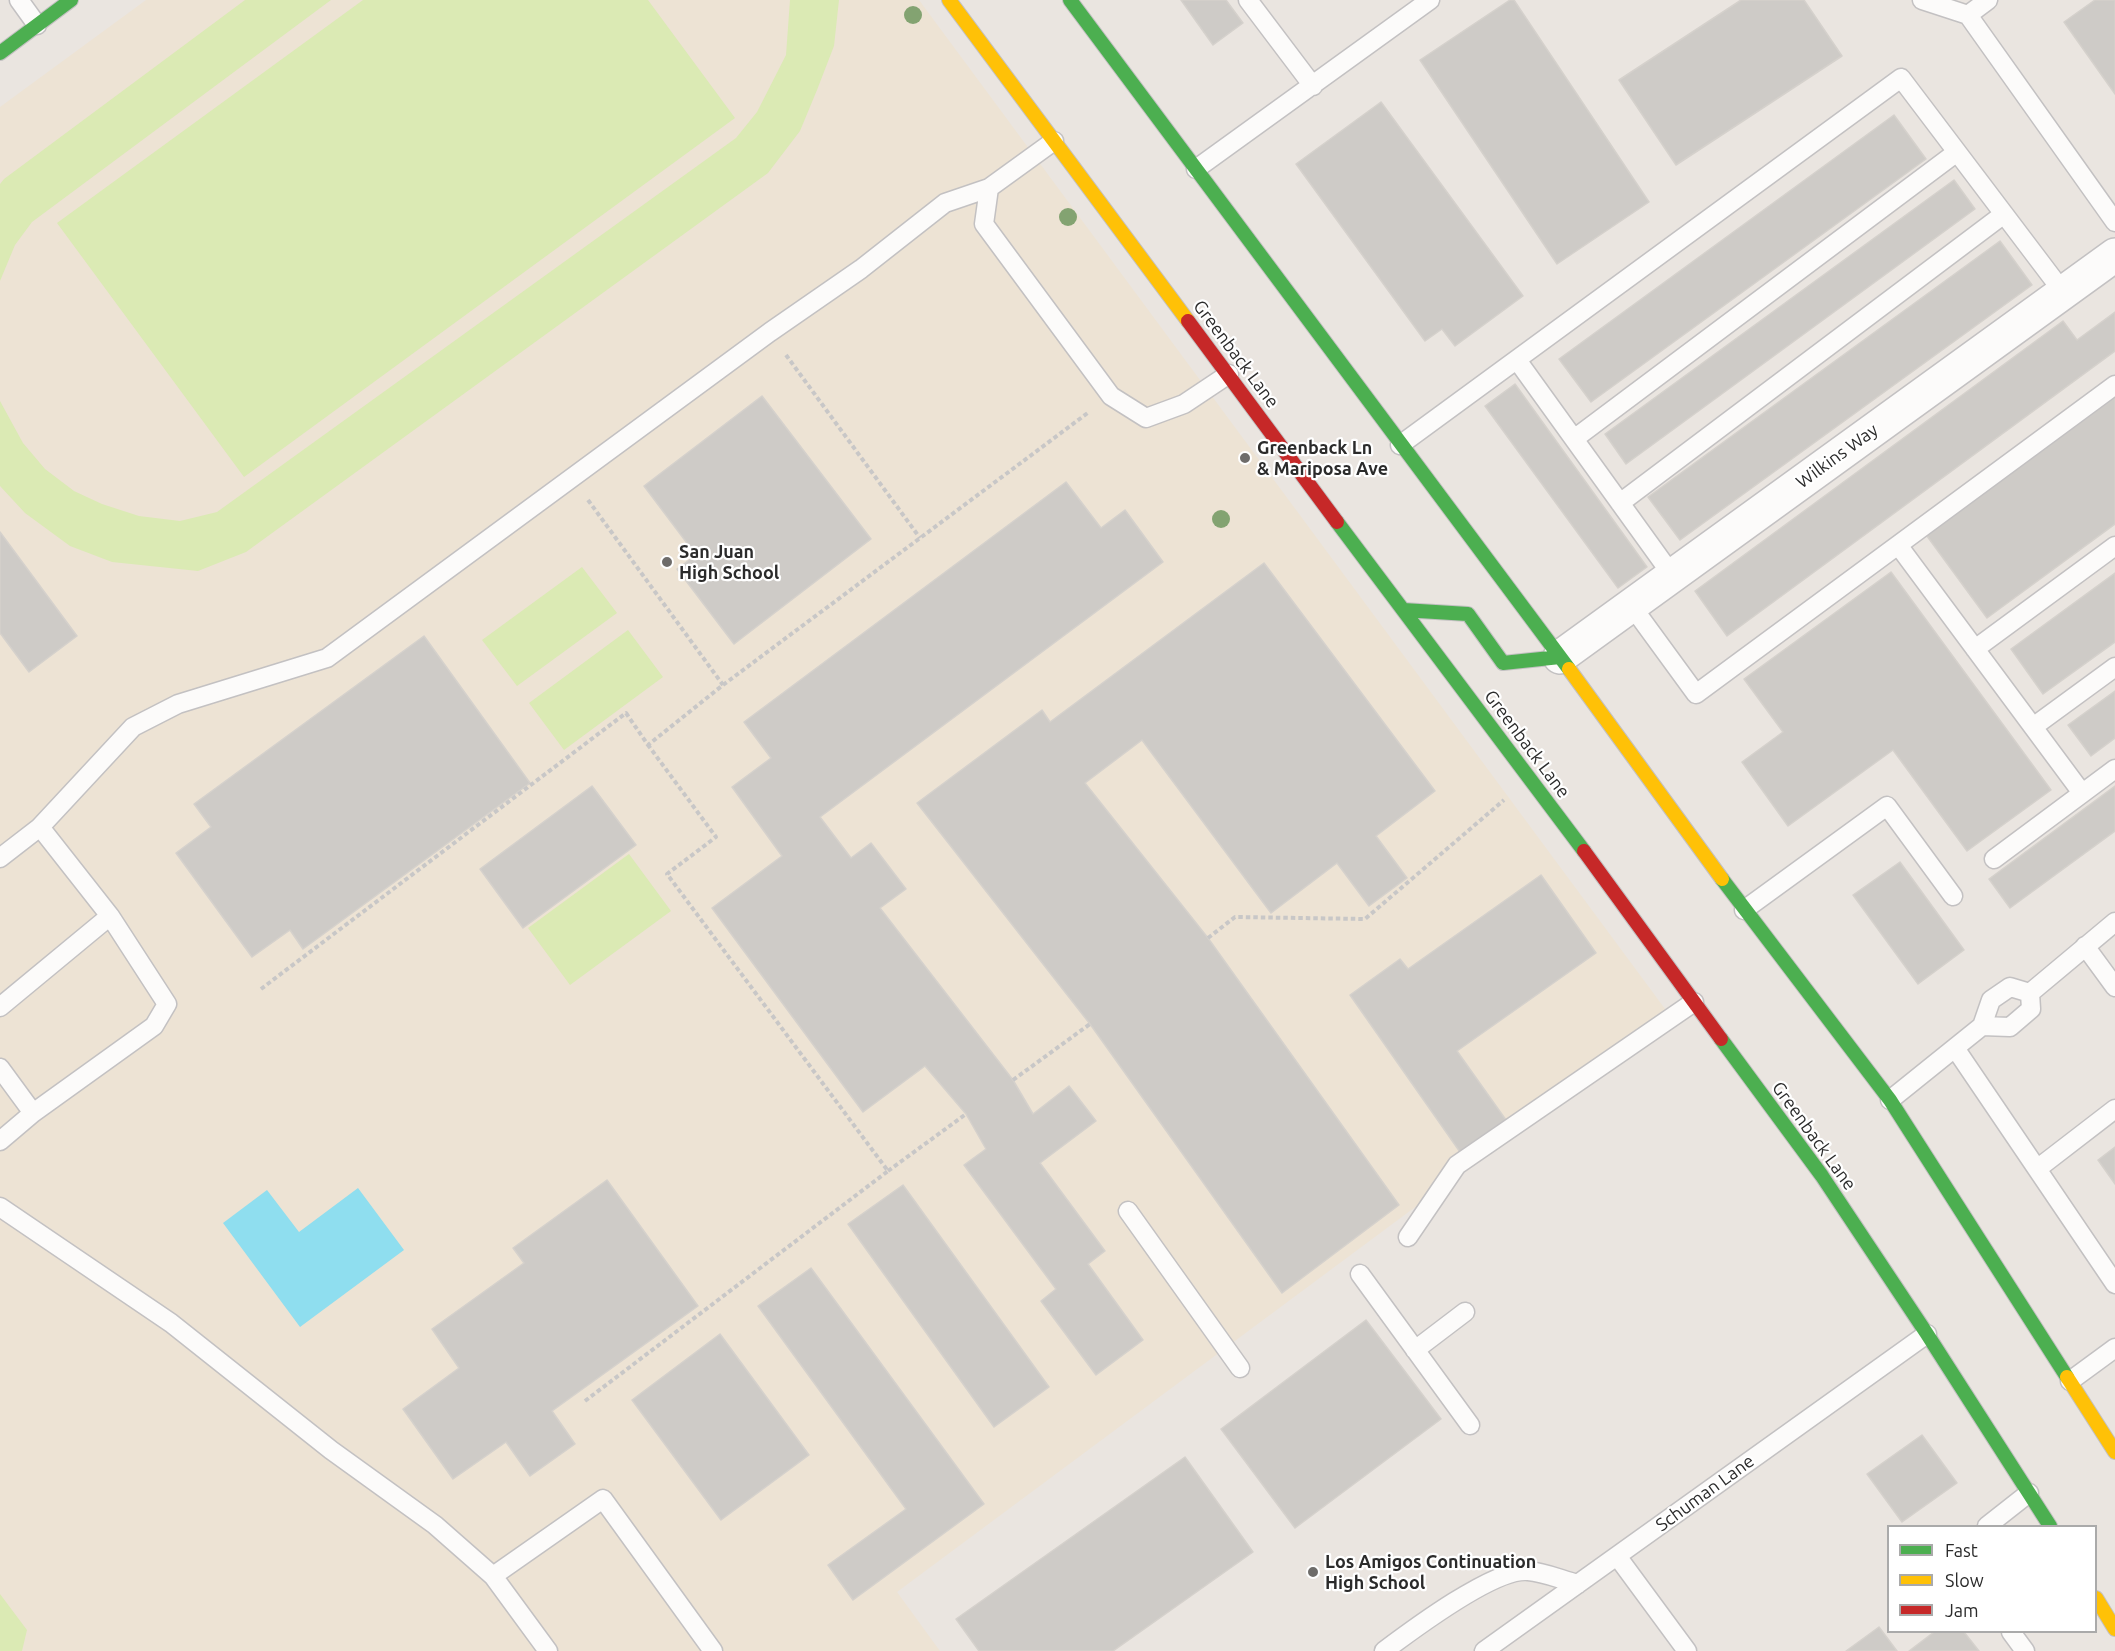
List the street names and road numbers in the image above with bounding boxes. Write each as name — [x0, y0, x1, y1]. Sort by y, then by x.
street label: Greenback Lane — [1189, 296, 1283, 412]
street label: Wilkins Way — [1792, 419, 1882, 493]
street label: Greenback Lane — [1480, 686, 1574, 802]
street label: Greenback Lane — [1767, 1078, 1861, 1194]
street label: Schuman Lane — [1652, 1450, 1758, 1536]

